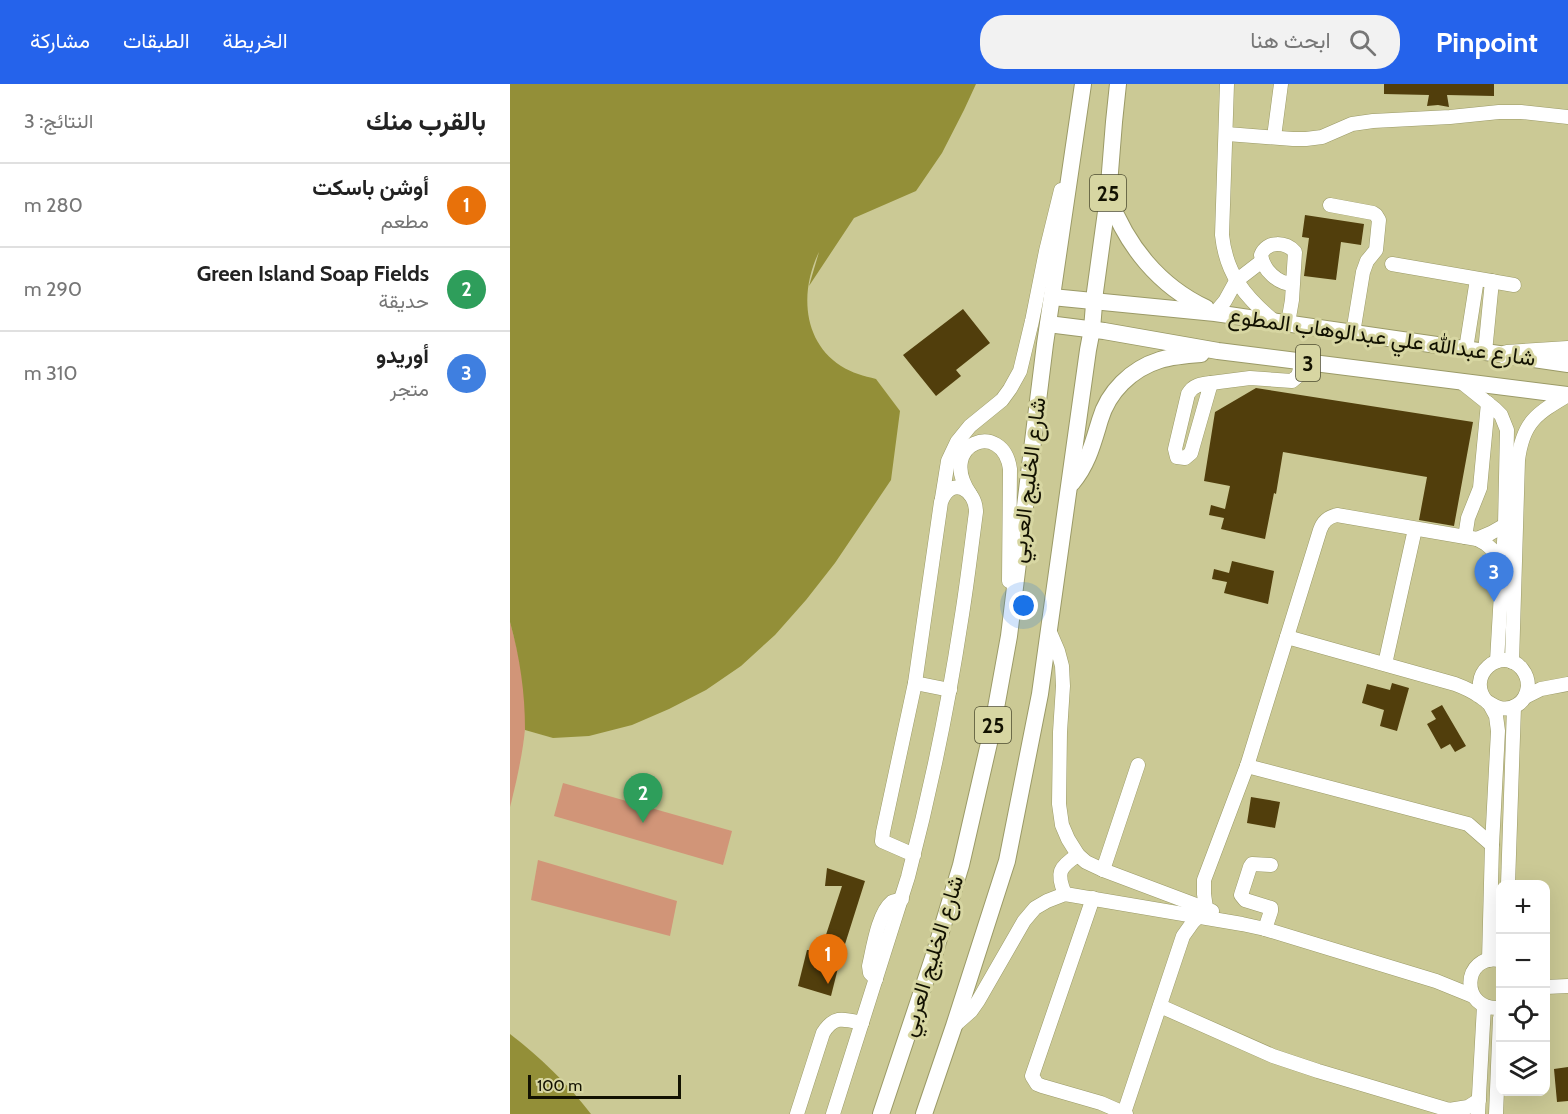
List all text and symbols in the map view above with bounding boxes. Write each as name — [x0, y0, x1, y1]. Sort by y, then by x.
search box — [980, 15, 1400, 69]
text: Pinpoint — [1436, 25, 1538, 59]
icon: search — [1346, 26, 1379, 59]
text: ابحث هنا — [1250, 27, 1331, 54]
text: مشاركة — [30, 28, 90, 53]
text: الطبقات — [123, 28, 190, 53]
text: الخريطة — [223, 28, 288, 53]
text: بالقرب منك — [366, 105, 486, 137]
text: النتائج: 3 — [24, 109, 93, 133]
text: أوشن باسكت — [312, 174, 429, 201]
road number: 25 — [1090, 175, 1126, 211]
text: 280 m — [24, 193, 83, 217]
text: 1 — [463, 193, 470, 217]
text: مطعم — [381, 209, 429, 233]
text: Green Island Soap Fields — [197, 260, 429, 287]
text: 290 m — [24, 277, 82, 301]
text: 2 — [461, 277, 472, 301]
text: حديقة — [378, 289, 429, 313]
street label: شارع عبدالله علي عبدالوهاب المطوع — [1226, 302, 1537, 377]
text: أوريدو — [376, 342, 429, 369]
road number: 3 — [1296, 345, 1320, 381]
text: 310 m — [24, 361, 77, 385]
text: 3 — [461, 361, 472, 385]
text: متجر — [390, 377, 429, 401]
street label: شارع الخليج العربي — [1004, 396, 1057, 565]
pin: 3 — [1474, 552, 1514, 602]
your location — [1009, 591, 1038, 620]
road number: 25 — [975, 707, 1011, 743]
pin: 2 — [624, 774, 662, 823]
street label: شارع الخليج العربي — [895, 872, 974, 1041]
map controls — [1496, 880, 1550, 1096]
button: + — [1496, 880, 1550, 934]
pin: 1 — [808, 934, 848, 984]
button: − — [1496, 934, 1550, 988]
button: locate — [1496, 988, 1550, 1042]
button: layers — [1496, 1042, 1550, 1096]
scale bar — [528, 1072, 681, 1100]
text: 100 m — [537, 1076, 582, 1095]

